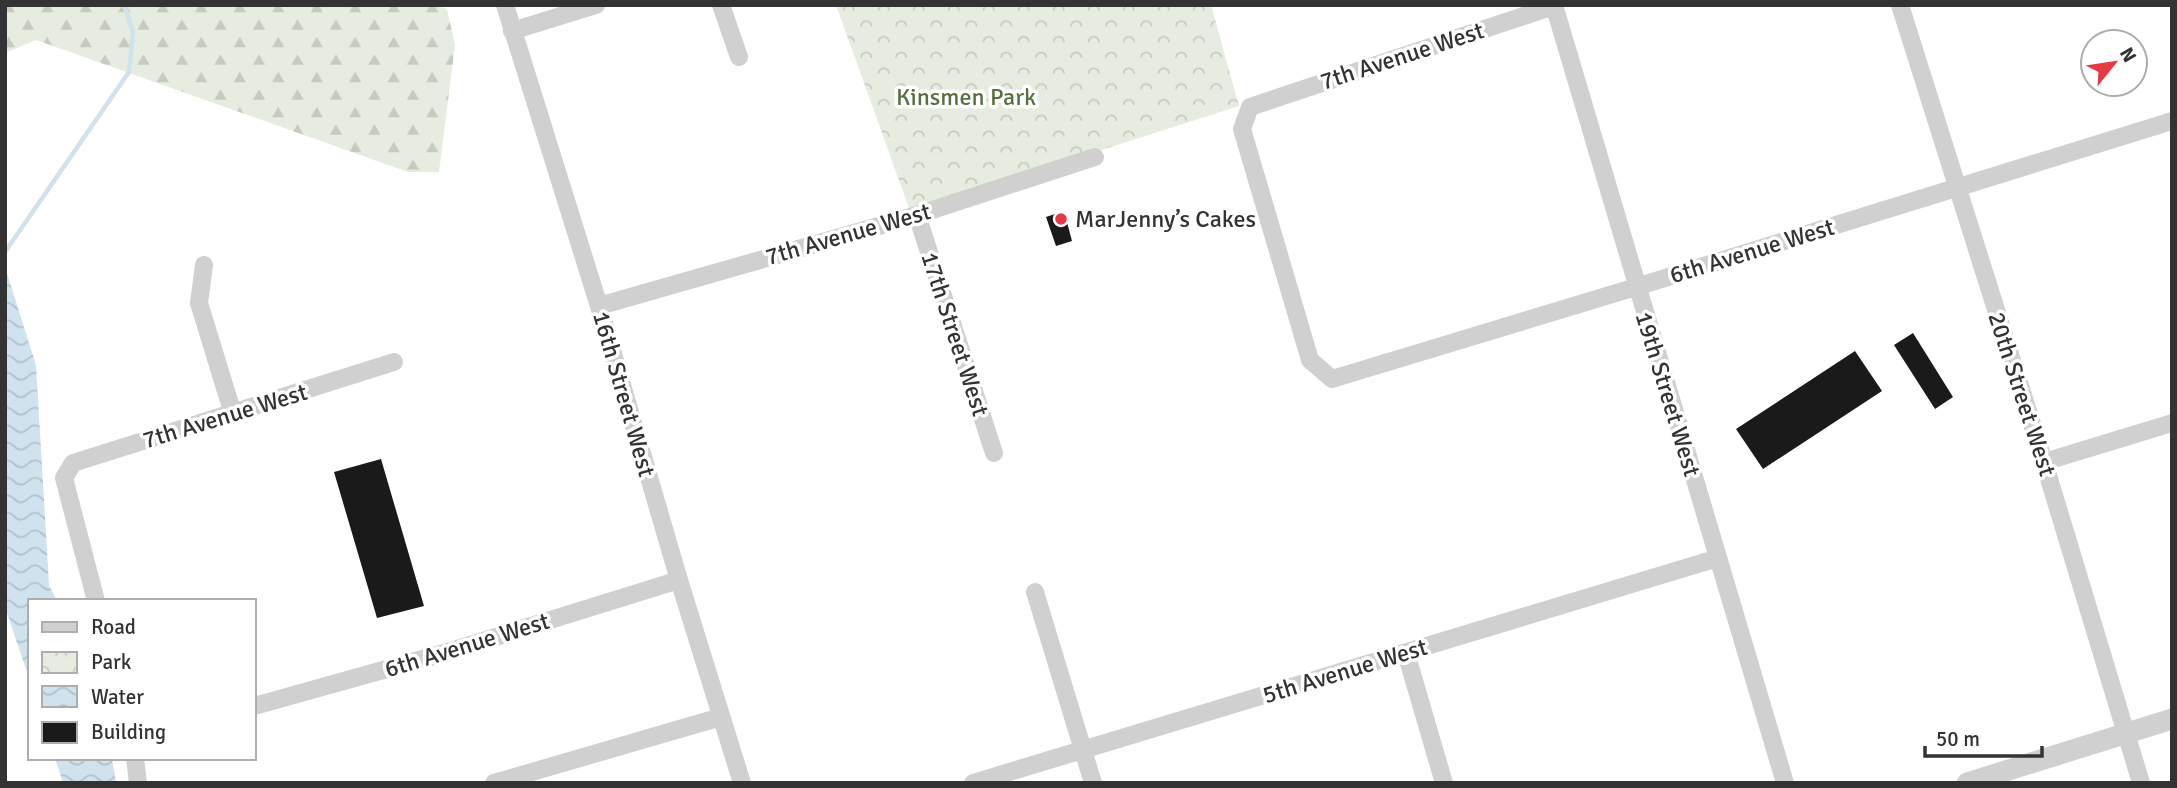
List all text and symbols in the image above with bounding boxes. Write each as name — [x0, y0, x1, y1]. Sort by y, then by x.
street label: 7th Avenue West — [1316, 15, 1488, 97]
north arrow — [2079, 28, 2149, 98]
text: N — [2114, 43, 2142, 67]
park label: Kinsmen Park — [896, 82, 1036, 112]
street label: 7th Avenue West — [762, 196, 934, 272]
place label: MarJenny’s Cakes — [1075, 204, 1256, 234]
marker: MarJenny’s Cakes — [1053, 211, 1069, 227]
street label: 6th Avenue West — [1666, 212, 1838, 290]
street label: 17th Street West — [914, 248, 996, 420]
street label: 16th Street West — [586, 308, 662, 480]
street label: 19th Street West — [1629, 308, 1707, 480]
street label: 20th Street West — [1981, 308, 2063, 480]
street label: 7th Avenue West — [139, 377, 311, 455]
legend — [28, 599, 256, 760]
street label: 6th Avenue West — [381, 606, 553, 684]
text: Road — [91, 614, 136, 640]
street label: 5th Avenue West — [1259, 632, 1431, 710]
text: Park — [91, 649, 132, 675]
text: Water — [91, 684, 144, 710]
scale bar — [1925, 714, 2042, 758]
text: Building — [91, 719, 166, 745]
text: 50 m — [1936, 726, 1980, 752]

